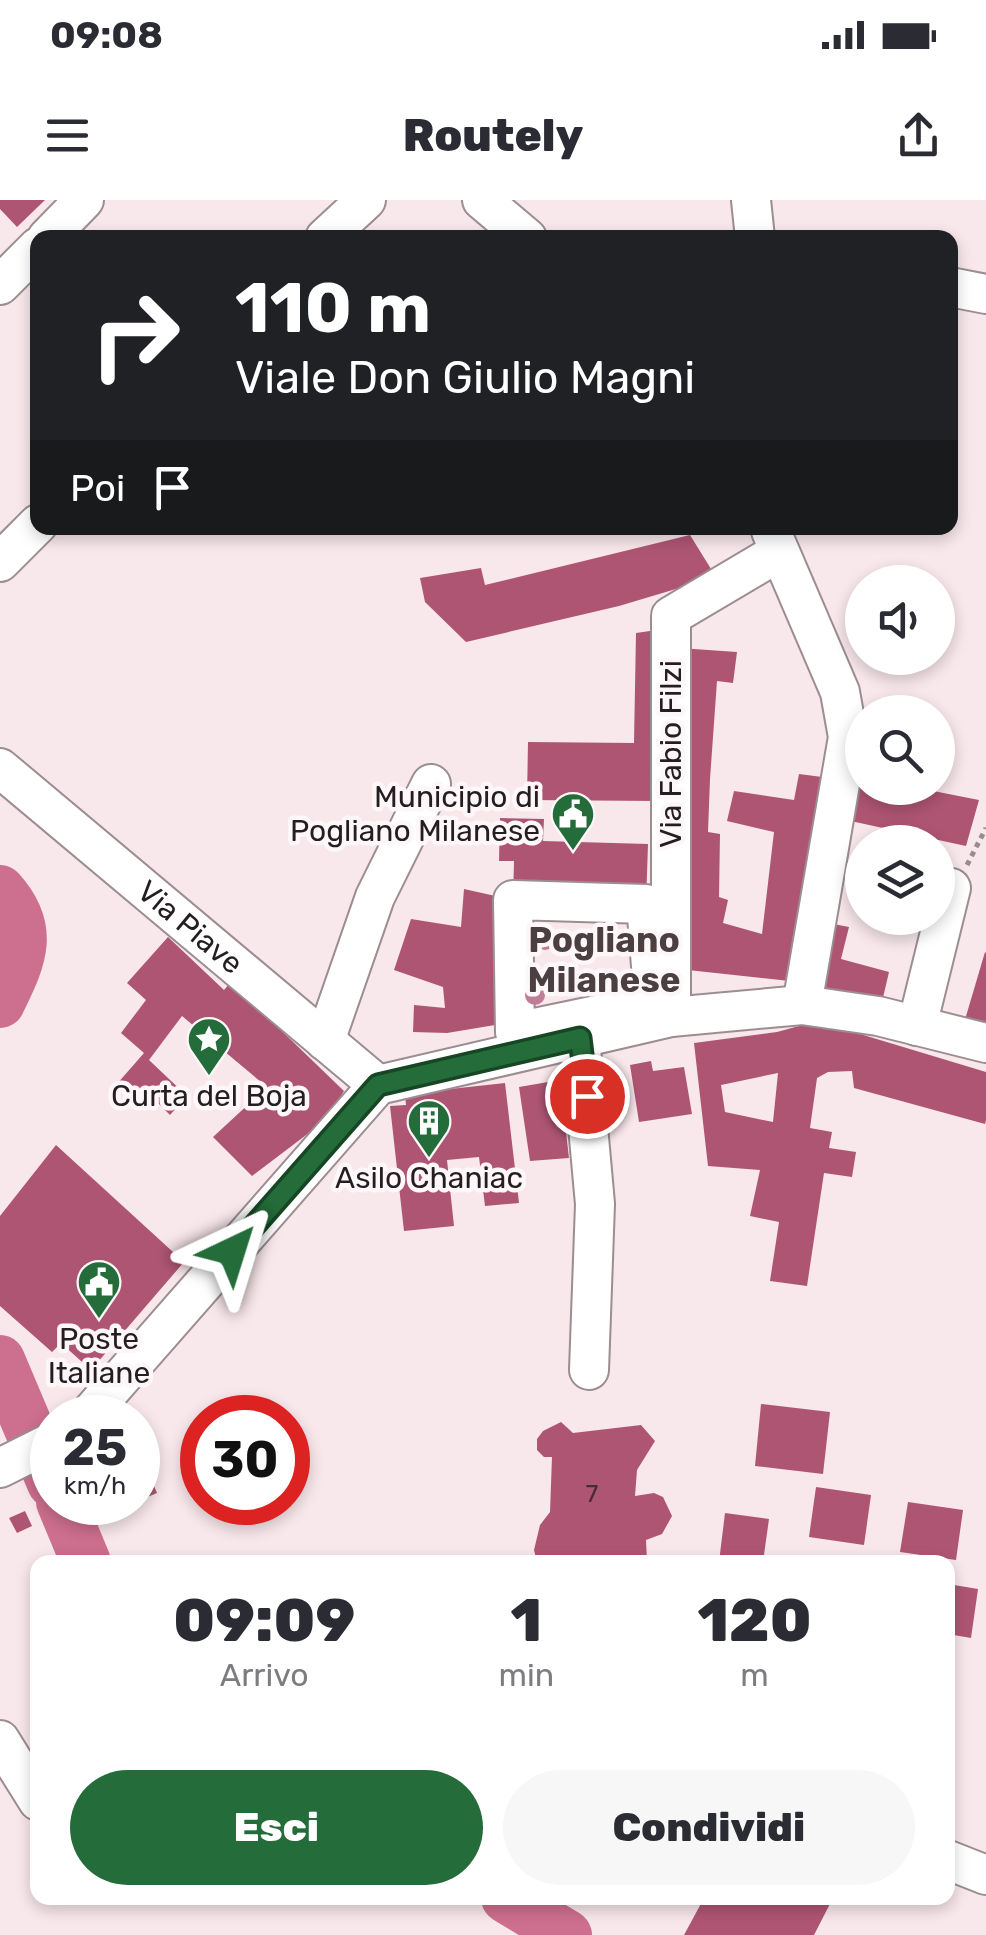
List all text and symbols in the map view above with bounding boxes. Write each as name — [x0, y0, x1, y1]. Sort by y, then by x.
text: 09:08 — [50, 12, 163, 58]
icon: menu — [40, 108, 95, 163]
icon: share — [891, 108, 946, 163]
text: Routely — [403, 109, 583, 162]
text: 110 m — [235, 267, 431, 350]
icon: right — [70, 270, 200, 400]
text: Viale Don Giulio Magni — [235, 351, 695, 404]
icon: arrive — [145, 460, 200, 515]
text: Poi — [70, 465, 125, 511]
map controls — [845, 565, 955, 935]
button: sound — [845, 565, 955, 675]
street label: Via Fabio Filzi — [653, 660, 689, 848]
button: search — [845, 695, 955, 805]
place label: Municipio di Pogliano Milanese — [290, 779, 540, 849]
public building icon: Municipio di Pogliano Milanese — [550, 791, 596, 852]
button: layers — [845, 825, 955, 935]
street label: Via Piave — [130, 873, 250, 982]
district label: Pogliano Milanese — [527, 919, 681, 1001]
place icon: Curta del Boja — [186, 1016, 232, 1077]
pin — [545, 1054, 630, 1139]
icon: arrive — [560, 1069, 615, 1124]
place label: Curta del Boja — [111, 1078, 307, 1114]
building icon: Asilo Chaniac — [406, 1098, 452, 1159]
place label: Asilo Chaniac — [335, 1160, 523, 1196]
position arrow — [180, 1199, 284, 1303]
public building icon: Poste Italiane — [76, 1259, 122, 1320]
place label: Poste Italiane — [48, 1321, 150, 1391]
speed limit sign: 30 — [180, 1395, 310, 1525]
text: 25 — [63, 1418, 127, 1478]
text: km/h — [64, 1471, 126, 1500]
house number: 7 — [586, 1479, 599, 1508]
text: 09:09 — [173, 1585, 355, 1656]
text: 1 — [510, 1585, 542, 1656]
text: 120 — [697, 1585, 812, 1656]
text: Arrivo — [220, 1656, 309, 1694]
text: min — [498, 1656, 554, 1694]
text: m — [740, 1656, 769, 1694]
button: Esci — [70, 1770, 483, 1885]
button: Condividi — [503, 1770, 915, 1885]

